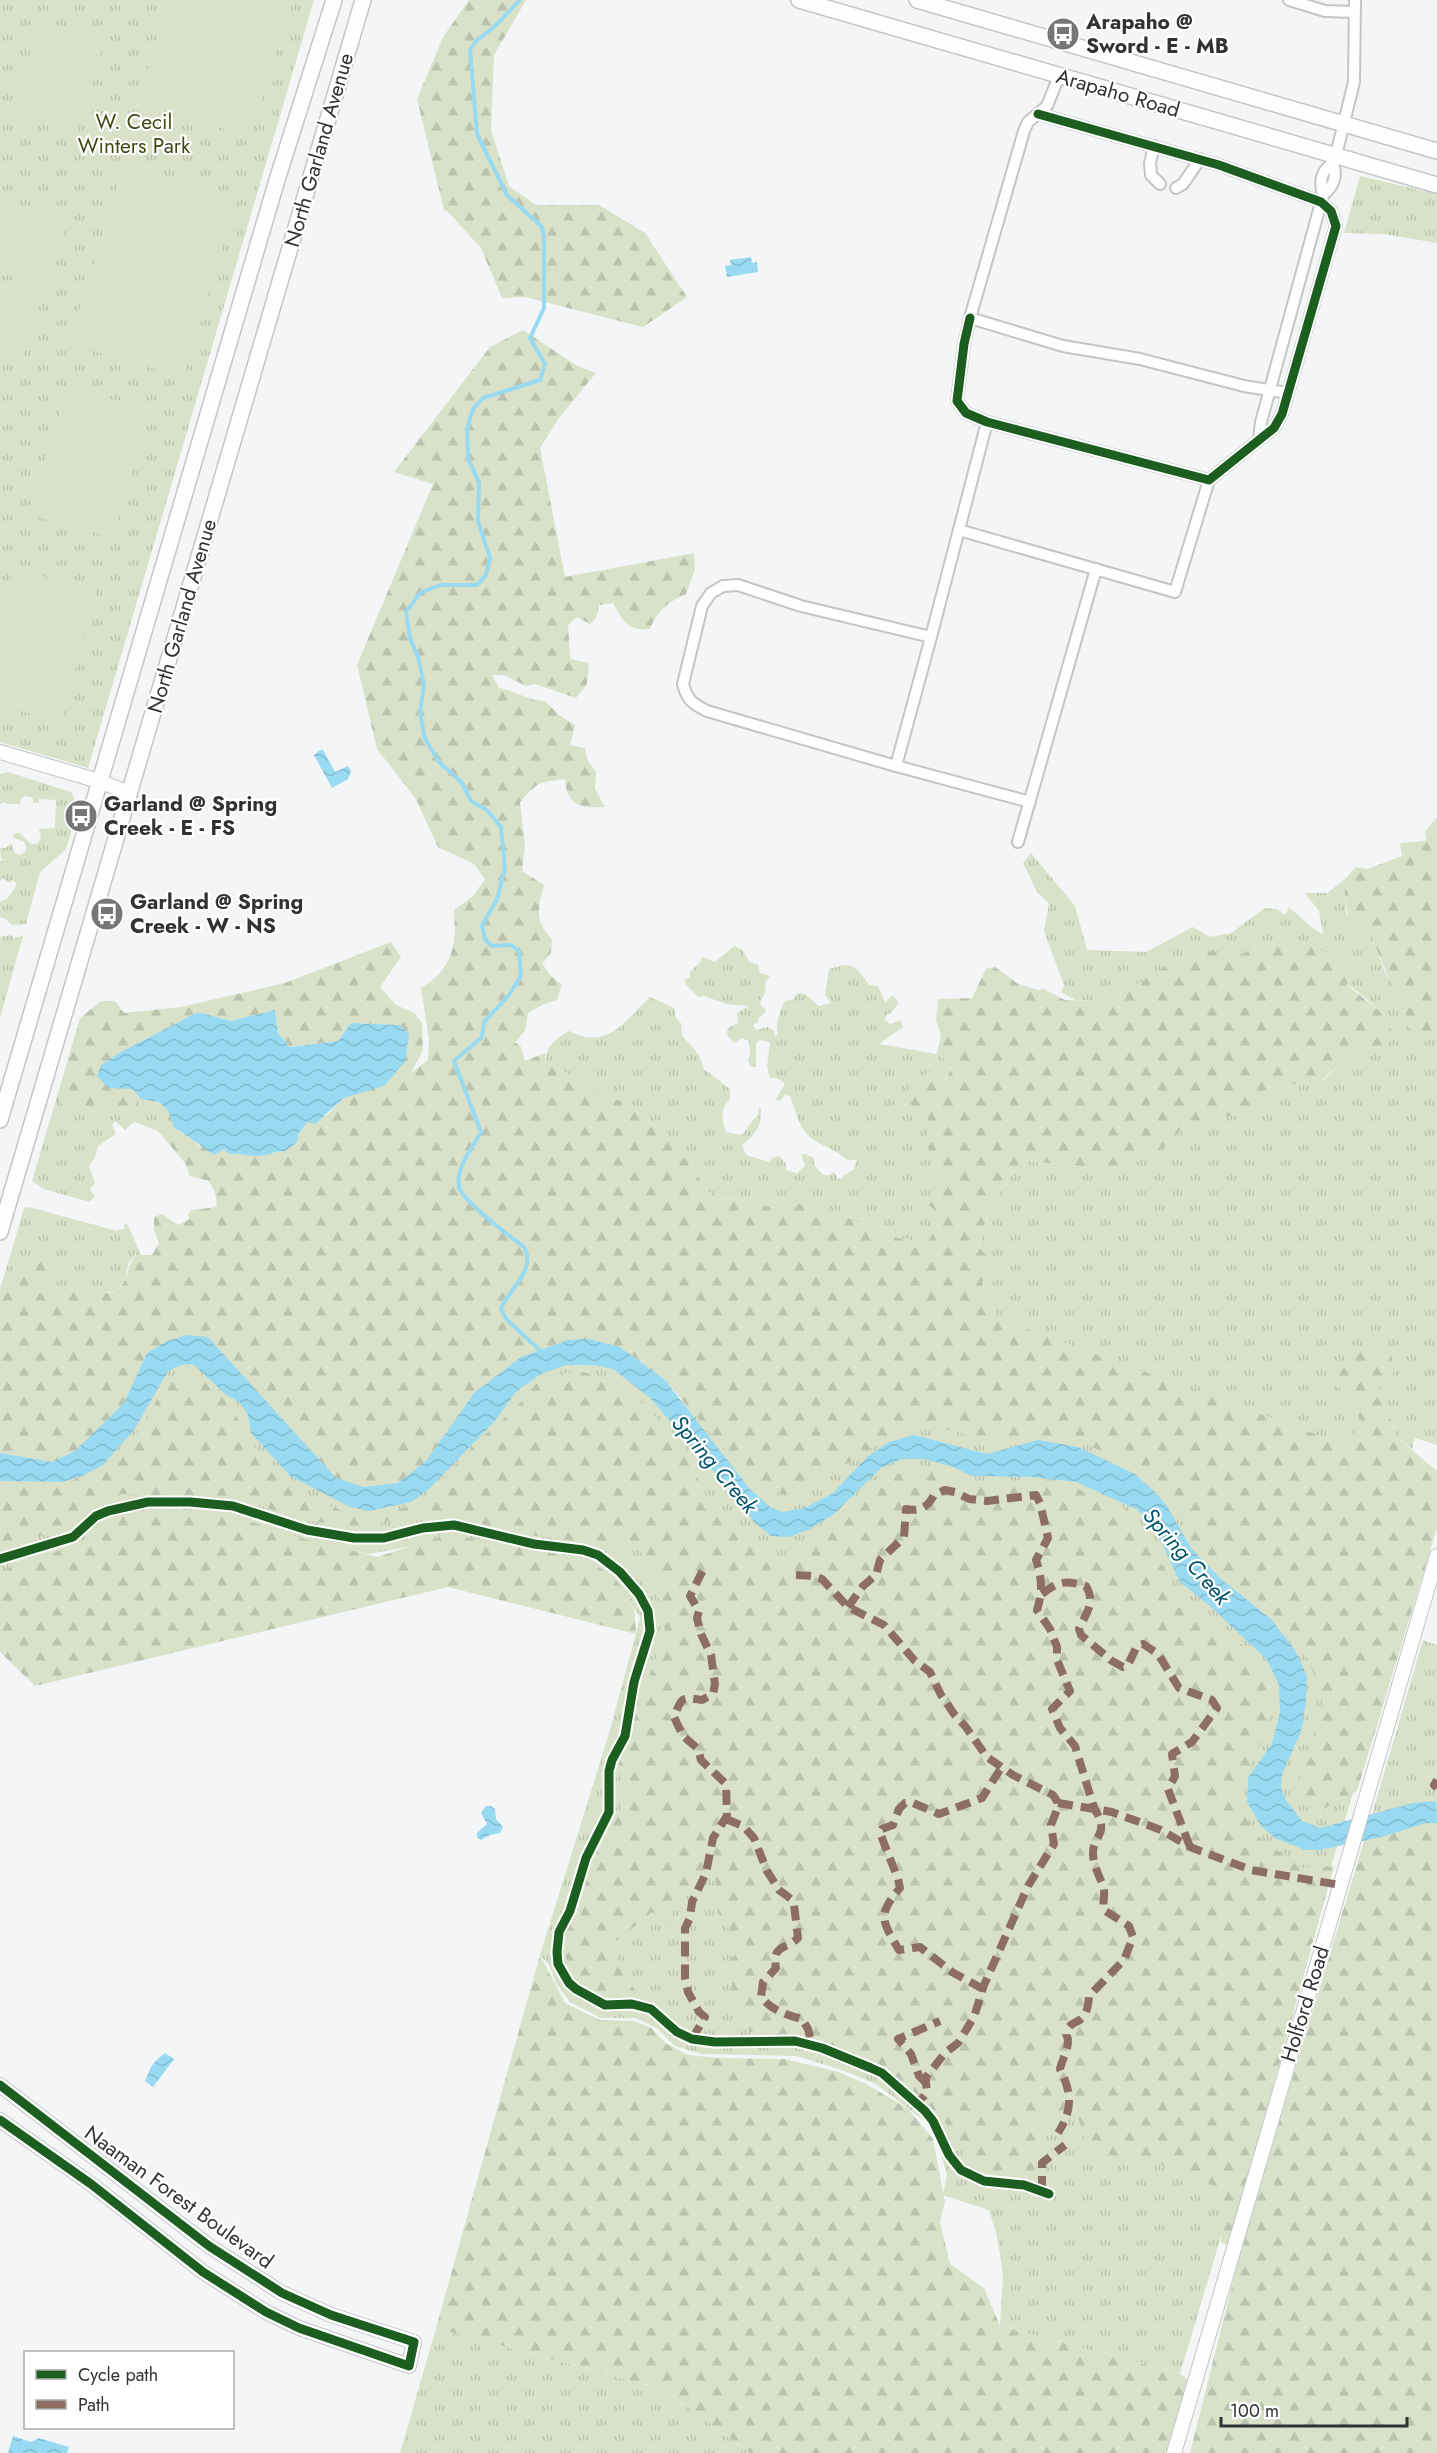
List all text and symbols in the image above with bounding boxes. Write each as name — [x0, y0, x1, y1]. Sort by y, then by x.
place label: Arapaho @ Sword - E - MB — [1085, 7, 1229, 61]
bus stop icon: Arapaho @ Sword - E - MB — [1045, 16, 1081, 52]
street label: North Garland Avenue — [277, 49, 361, 251]
street label: Arapaho Road — [1053, 61, 1183, 125]
park label: W. Cecil Winters Park — [78, 107, 191, 161]
street label: North Garland Avenue — [140, 515, 224, 717]
place label: Garland @ Spring Creek - E - FS — [104, 789, 277, 843]
bus stop icon: Garland @ Spring Creek - E - FS — [63, 798, 99, 834]
place label: Garland @ Spring Creek - W - NS — [130, 887, 303, 941]
bus stop icon: Garland @ Spring Creek - W - NS — [89, 896, 125, 932]
water label: Spring Creek — [664, 1408, 767, 1521]
water label: Spring Creek — [1136, 1500, 1239, 1613]
street label: Holford Road — [1273, 1942, 1337, 2066]
street label: Naaman Forest Boulevard — [78, 2118, 280, 2276]
legend — [24, 2351, 234, 2429]
text: Cycle path — [78, 2362, 158, 2388]
scale bar — [1221, 2390, 1407, 2428]
text: Path — [78, 2392, 110, 2418]
text: 100 m — [1230, 2398, 1279, 2424]

